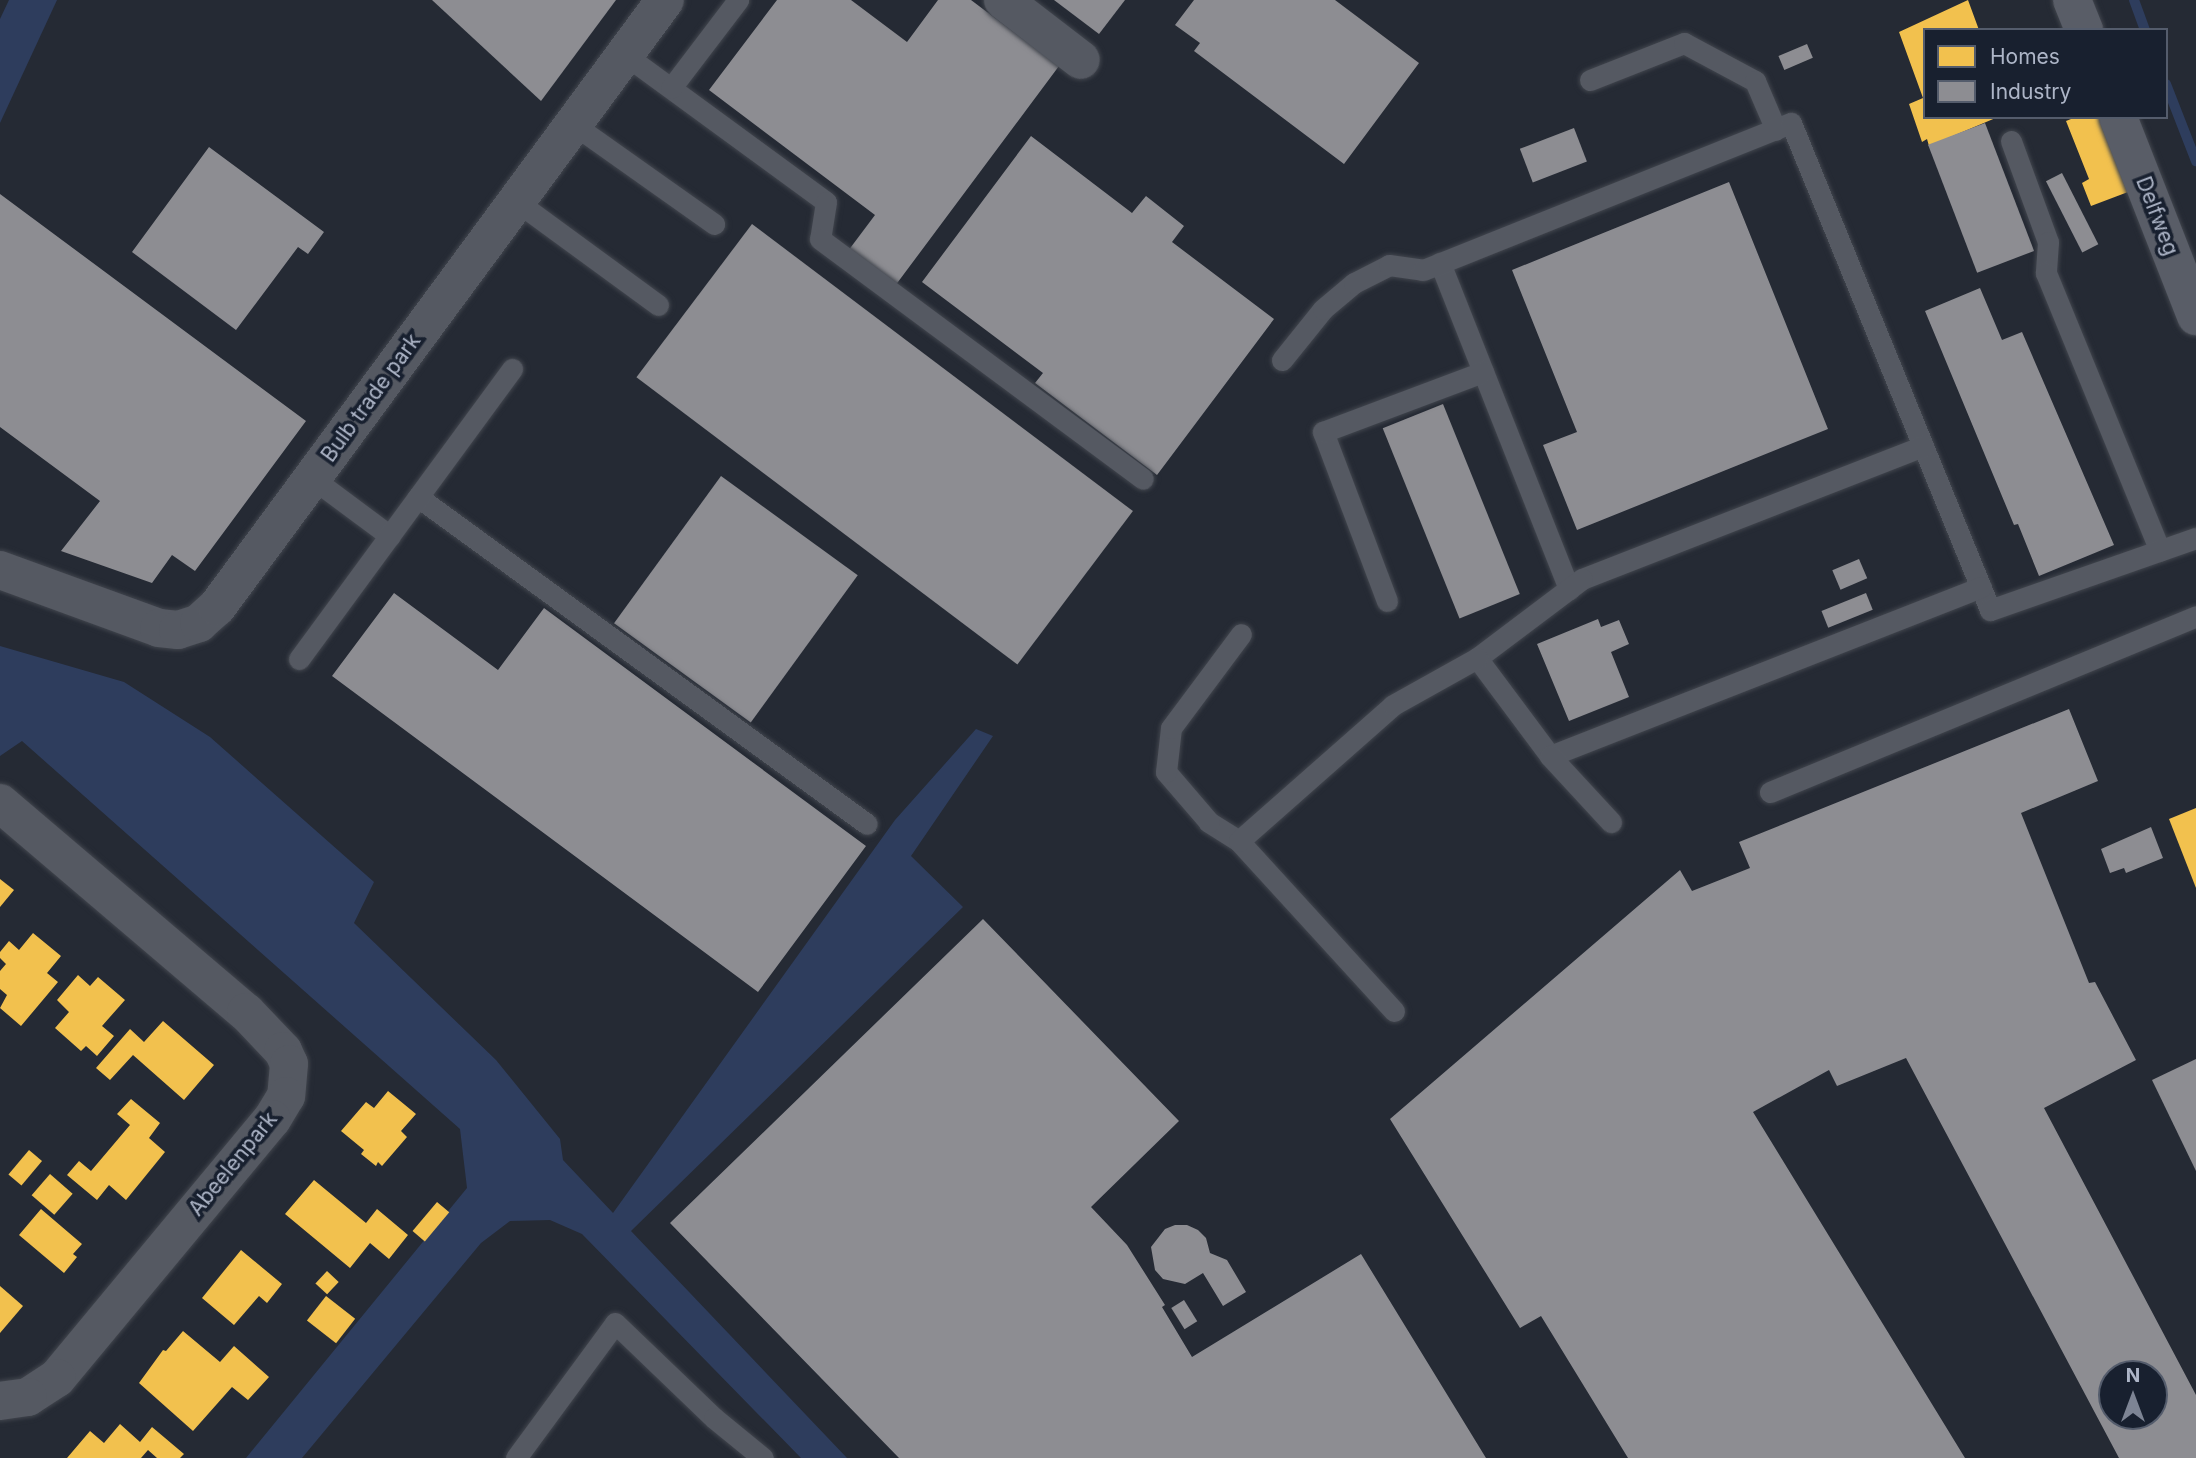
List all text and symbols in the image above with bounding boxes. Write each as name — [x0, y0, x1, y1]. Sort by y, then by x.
legend — [1923, 28, 2168, 119]
text: Homes — [1990, 44, 2060, 69]
text: Industry — [1990, 79, 2071, 104]
street label: Delfweg — [2130, 173, 2184, 259]
street label: Bulb trade park — [316, 329, 426, 467]
street label: Abeelenpark — [184, 1107, 282, 1221]
north arrow — [2098, 1360, 2168, 1430]
text: N — [2126, 1364, 2140, 1387]

